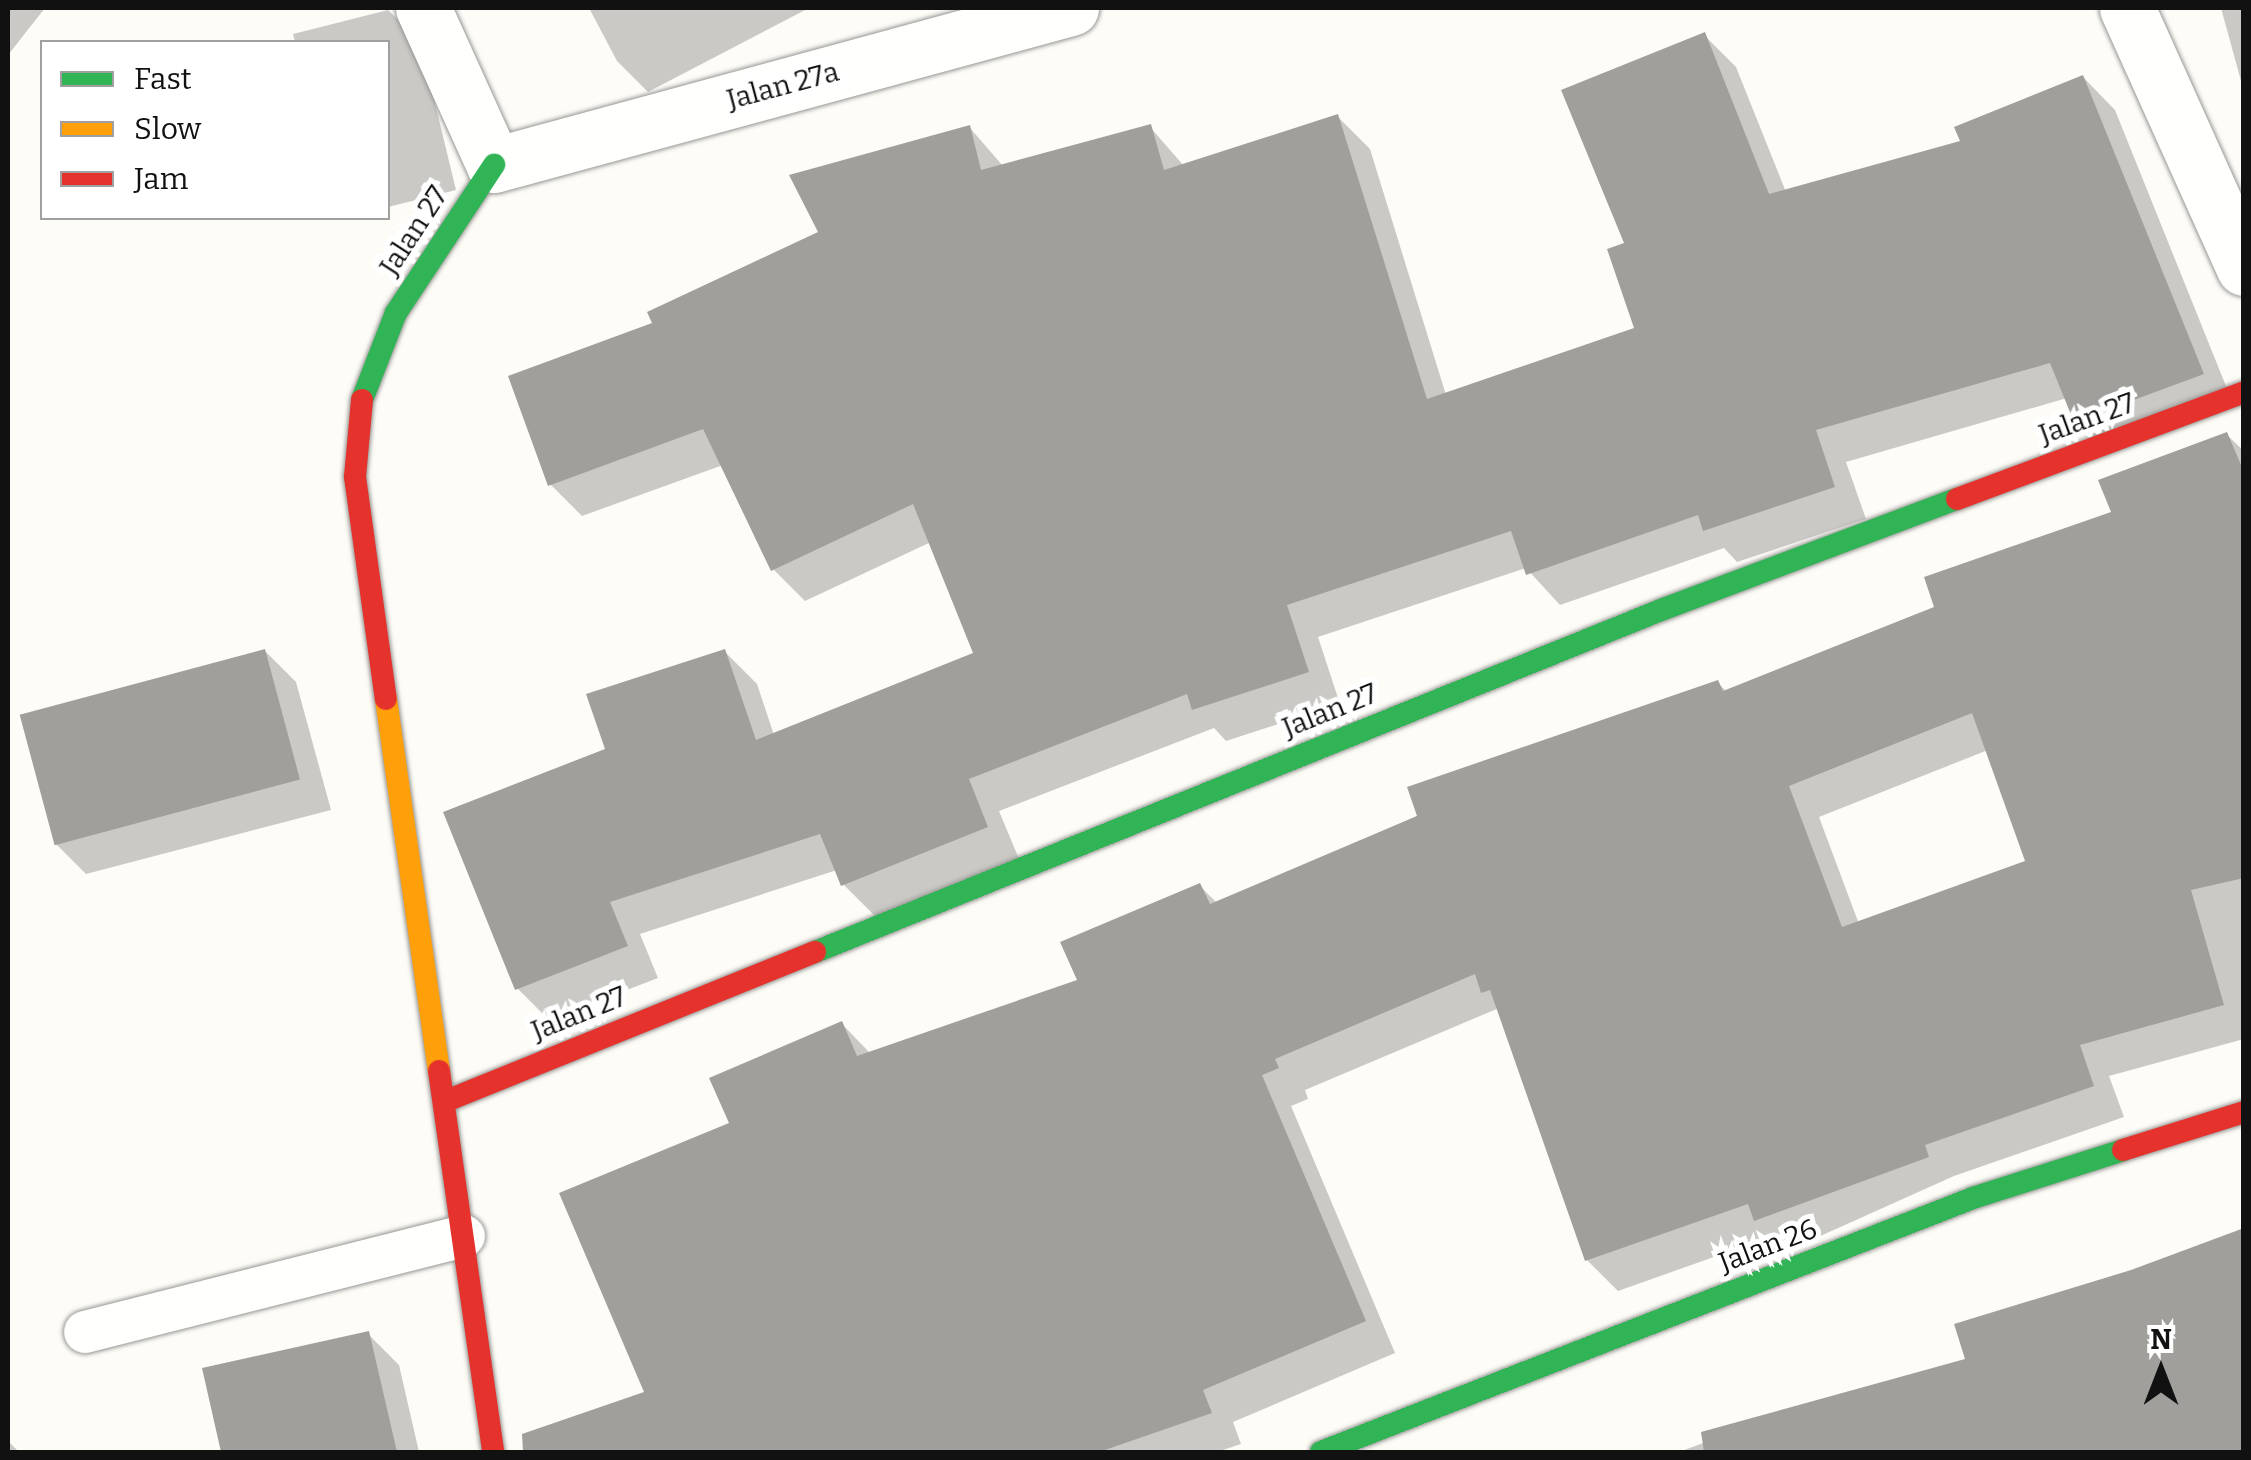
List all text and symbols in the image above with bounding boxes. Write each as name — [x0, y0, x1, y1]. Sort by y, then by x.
legend — [40, 40, 390, 220]
street label: Jalan 27a — [723, 55, 843, 117]
text: Fast — [134, 61, 192, 97]
text: Slow — [134, 111, 201, 147]
text: Jam — [134, 161, 188, 197]
street label: Jalan 27 — [373, 180, 455, 282]
street label: Jalan 27 — [2035, 386, 2139, 452]
street label: Jalan 27 — [1278, 677, 1382, 745]
street label: Jalan 27 — [527, 980, 631, 1048]
street label: Jalan 26 — [1714, 1212, 1822, 1280]
north arrow — [2111, 1320, 2211, 1420]
text: N — [2150, 1323, 2172, 1356]

